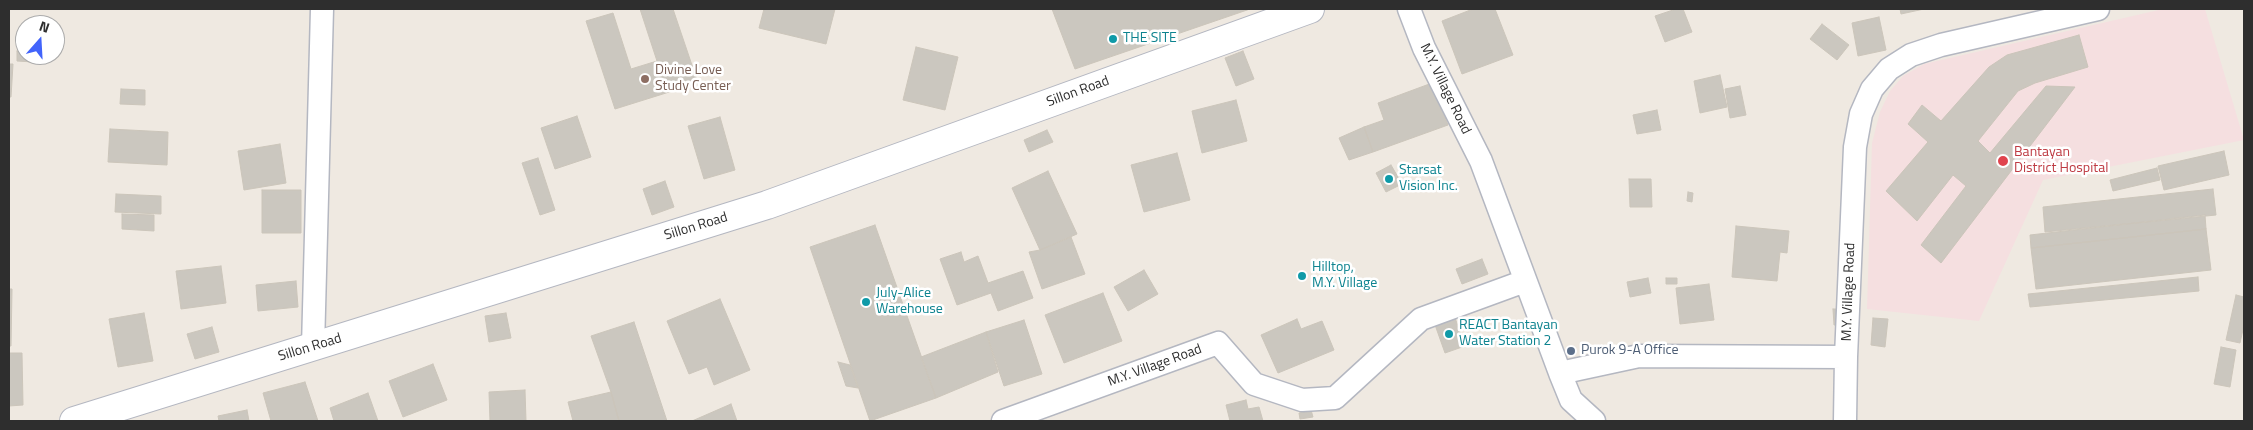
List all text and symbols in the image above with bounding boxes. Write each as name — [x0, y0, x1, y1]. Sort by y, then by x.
north arrow — [15, 15, 65, 65]
text: N — [37, 15, 53, 38]
place label: THE SITE — [1123, 31, 1177, 47]
marker: THE SITE — [1107, 33, 1119, 45]
street label: M.Y. Village Road — [1416, 41, 1474, 137]
place label: Divine Love Study Center — [655, 63, 731, 95]
marker: Divine Love Study Center — [639, 73, 651, 85]
street label: Sillon Road — [1044, 73, 1112, 111]
place label: Bantayan District Hospital — [2014, 145, 2108, 178]
marker: Bantayan District Hospital — [1996, 154, 2010, 168]
place label: Starsat Vision Inc. — [1399, 163, 1458, 196]
marker: Starsat Vision Inc. — [1383, 173, 1395, 185]
street label: Sillon Road — [662, 209, 730, 245]
street label: M.Y. Village Road — [1839, 242, 1859, 342]
place label: Hilltop, M.Y. Village — [1312, 260, 1377, 292]
marker: Hilltop, M.Y. Village — [1296, 270, 1308, 282]
place label: July-Alice Warehouse — [876, 286, 943, 318]
marker: July-Alice Warehouse — [860, 296, 872, 308]
place label: REACT Bantayan Water Station 2 — [1459, 318, 1558, 351]
marker: REACT Bantayan Water Station 2 — [1443, 328, 1455, 340]
street label: Sillon Road — [276, 330, 344, 366]
street label: M.Y. Village Road — [1106, 341, 1204, 391]
place label: Purok 9-A Office — [1581, 343, 1679, 359]
marker: Purok 9-A Office — [1565, 345, 1577, 357]

